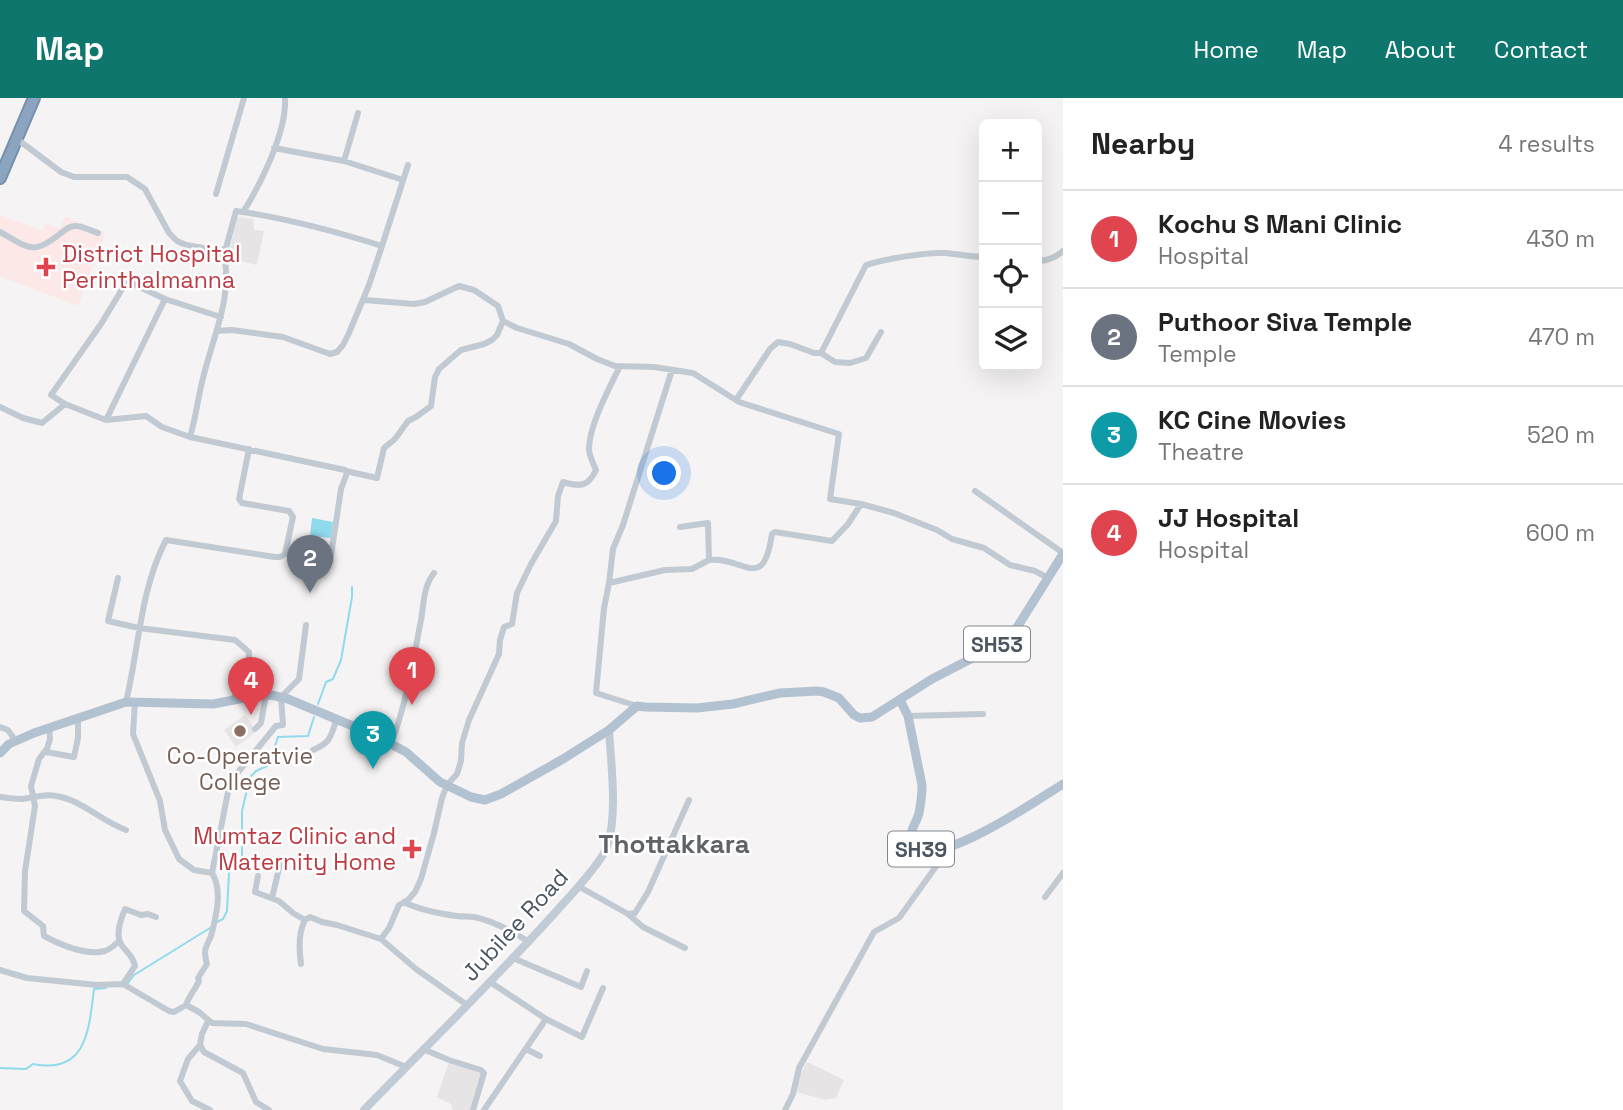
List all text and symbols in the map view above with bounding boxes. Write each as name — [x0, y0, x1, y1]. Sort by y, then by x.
text: Map — [35, 28, 104, 70]
text: Home — [1193, 34, 1259, 65]
text: Map — [1297, 34, 1347, 65]
text: About — [1385, 34, 1456, 65]
text: Contact — [1494, 34, 1588, 65]
map controls — [979, 119, 1042, 371]
button: + — [979, 119, 1042, 182]
text: Nearby — [1091, 124, 1195, 163]
text: 4 results — [1498, 129, 1595, 159]
button: − — [979, 182, 1042, 245]
text: Kochu S Mani Clinic — [1158, 207, 1402, 241]
text: 1 — [1109, 224, 1119, 254]
text: 430 m — [1526, 224, 1595, 254]
place label: District Hospital Perinthalmanna — [62, 239, 241, 295]
text: Hospital — [1158, 241, 1249, 271]
button: locate — [979, 245, 1042, 308]
marker: District Hospital Perinthalmanna — [36, 257, 56, 277]
text: Puthoor Siva Temple — [1158, 305, 1412, 339]
button: layers — [979, 308, 1042, 371]
text: 2 — [1107, 322, 1121, 352]
text: 470 m — [1528, 322, 1595, 352]
text: Temple — [1158, 339, 1237, 369]
text: KC Cine Movies — [1158, 403, 1346, 437]
text: 3 — [1107, 420, 1121, 450]
text: 520 m — [1527, 420, 1595, 450]
text: Theatre — [1158, 437, 1244, 467]
your location — [647, 456, 681, 490]
text: JJ Hospital — [1158, 501, 1299, 535]
text: 4 — [1107, 518, 1121, 548]
text: 600 m — [1526, 518, 1595, 548]
pin: 2 — [287, 535, 333, 593]
text: Hospital — [1158, 535, 1249, 565]
road number: SH53 — [964, 626, 1030, 662]
pin: 1 — [389, 647, 435, 705]
pin: 4 — [228, 657, 274, 715]
pin: 3 — [350, 711, 396, 769]
marker: Co-Operatvie College — [232, 723, 248, 739]
place label: Co-Operatvie College — [167, 741, 313, 797]
place label: Mumtaz Clinic and Maternity Home — [193, 821, 396, 877]
district label: Thottakkara — [598, 827, 750, 861]
road number: SH39 — [888, 832, 954, 866]
marker: Mumtaz Clinic and Maternity Home — [402, 839, 422, 859]
street label: Jubilee Road — [455, 863, 575, 987]

